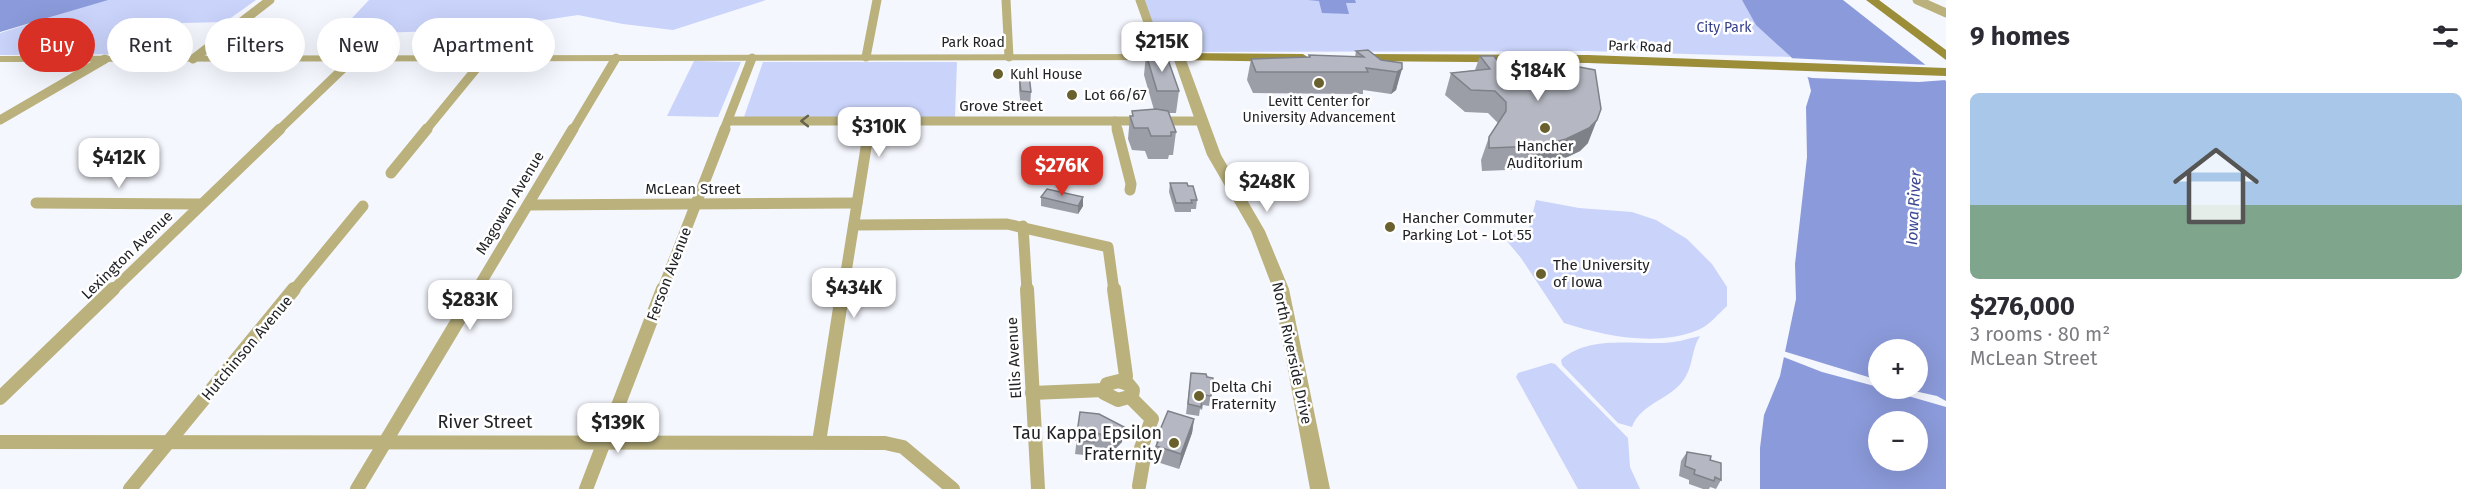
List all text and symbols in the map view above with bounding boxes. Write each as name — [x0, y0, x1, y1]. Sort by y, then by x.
chip: Buy — [18, 18, 95, 72]
chip: Rent — [107, 18, 193, 72]
chip: Filters — [205, 18, 305, 72]
chip: New — [317, 18, 400, 72]
chip: Apartment — [412, 18, 555, 72]
park label: City Park — [1697, 19, 1752, 36]
icon: filters — [2429, 20, 2462, 53]
text: 9 homes — [1970, 21, 2070, 52]
pin: $215K — [1120, 22, 1204, 73]
text: $215K — [1135, 29, 1189, 53]
street label: Park Road — [941, 34, 1005, 51]
street label: Park Road — [1608, 37, 1672, 56]
pin: $184K — [1496, 51, 1580, 102]
text: $184K — [1510, 58, 1566, 82]
place label: Kuhl House — [1010, 66, 1082, 83]
marker: Kuhl House — [991, 67, 1005, 81]
marker: Levitt Center for University Advancement — [1312, 76, 1326, 90]
place label: Lot 66/67 — [1084, 86, 1147, 104]
marker: Lot 66/67 — [1065, 88, 1079, 102]
place label: Levitt Center for University Advancement — [1243, 93, 1396, 126]
street label: Grove Street — [959, 97, 1043, 115]
pin: $310K — [837, 107, 921, 158]
text: $310K — [852, 114, 906, 138]
one-way arrow — [800, 115, 809, 127]
marker: Hancher Auditorium — [1538, 121, 1552, 135]
icon: home — [2162, 132, 2270, 240]
place label: Hancher Auditorium — [1507, 137, 1583, 172]
pin: $412K — [77, 138, 161, 189]
text: $412K — [92, 145, 146, 169]
pin: $276K — [1020, 146, 1104, 197]
street label: Magowan Avenue — [472, 148, 548, 258]
text: $276K — [1035, 153, 1089, 177]
pin: $248K — [1225, 162, 1309, 213]
text: $248K — [1239, 169, 1295, 193]
water label: Iowa River — [1902, 169, 1925, 246]
street label: McLean Street — [645, 180, 741, 198]
street label: Lexington Avenue — [78, 207, 176, 303]
place label: Hancher Commuter Parking Lot - Lot 55 — [1402, 209, 1534, 244]
marker: Hancher Commuter Parking Lot - Lot 55 — [1383, 220, 1397, 234]
street label: Ferson Avenue — [643, 225, 695, 323]
place label: The University of Iowa — [1553, 256, 1650, 291]
marker: The University of Iowa — [1534, 267, 1548, 281]
pin: $434K — [812, 268, 896, 319]
text: $434K — [826, 275, 882, 299]
pin: $283K — [428, 280, 512, 331]
street label: North Riverside Drive — [1268, 280, 1316, 426]
text: $283K — [442, 287, 498, 311]
text: $276,000 — [1970, 291, 2075, 322]
street label: Hutchinson Avenue — [198, 292, 296, 404]
street label: Ellis Avenue — [1003, 317, 1025, 399]
text: 3 rooms · 80 m² — [1970, 322, 2110, 346]
map controls — [1868, 339, 1928, 471]
button: + — [1868, 339, 1928, 399]
text: McLean Street — [1970, 346, 2097, 370]
place label: Delta Chi Fraternity — [1211, 378, 1277, 413]
marker: Delta Chi Fraternity — [1192, 389, 1206, 403]
pin: $139K — [576, 403, 660, 454]
text: $139K — [591, 410, 645, 434]
street label: River Street — [437, 411, 533, 433]
button: − — [1868, 411, 1928, 471]
place label: Tau Kappa Epsilon Fraternity — [1013, 422, 1162, 465]
marker: Tau Kappa Epsilon Fraternity — [1167, 436, 1181, 450]

